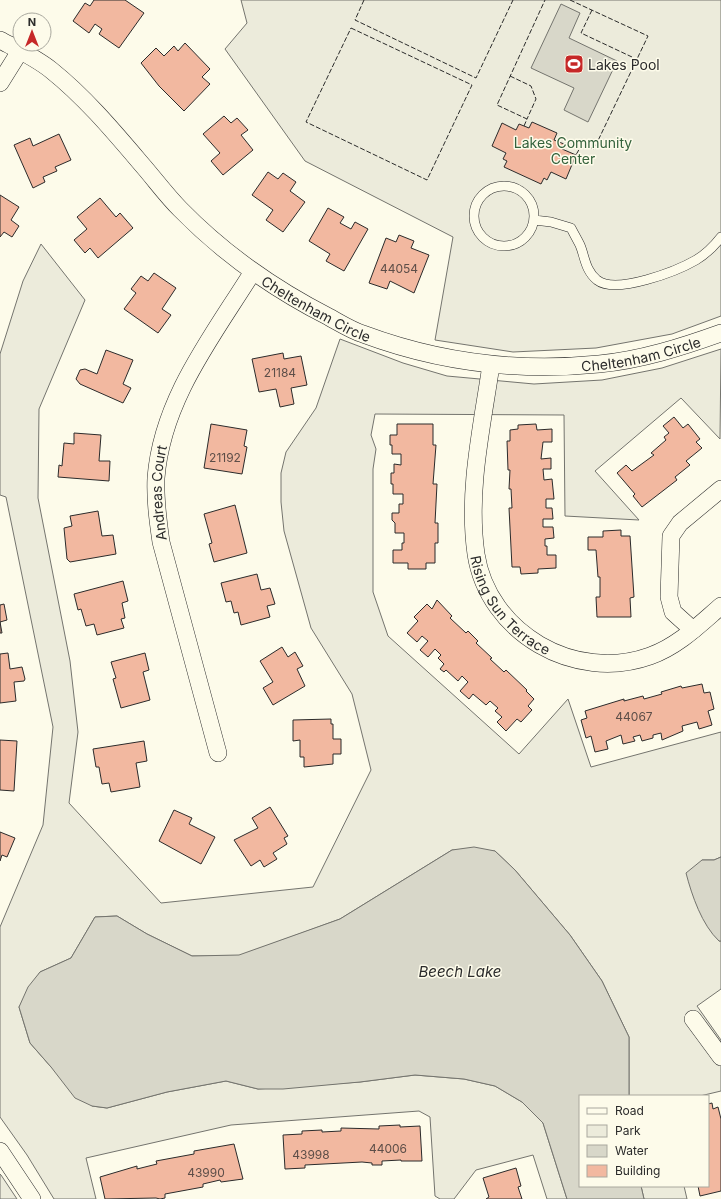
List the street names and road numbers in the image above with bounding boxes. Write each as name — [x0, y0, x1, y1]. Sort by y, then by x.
street label: Cheltenham Circle — [259, 272, 373, 345]
street label: Cheltenham Circle — [580, 332, 703, 374]
street label: Andreas Court — [147, 443, 170, 542]
street label: Rising Sun Terrace — [468, 554, 553, 658]

